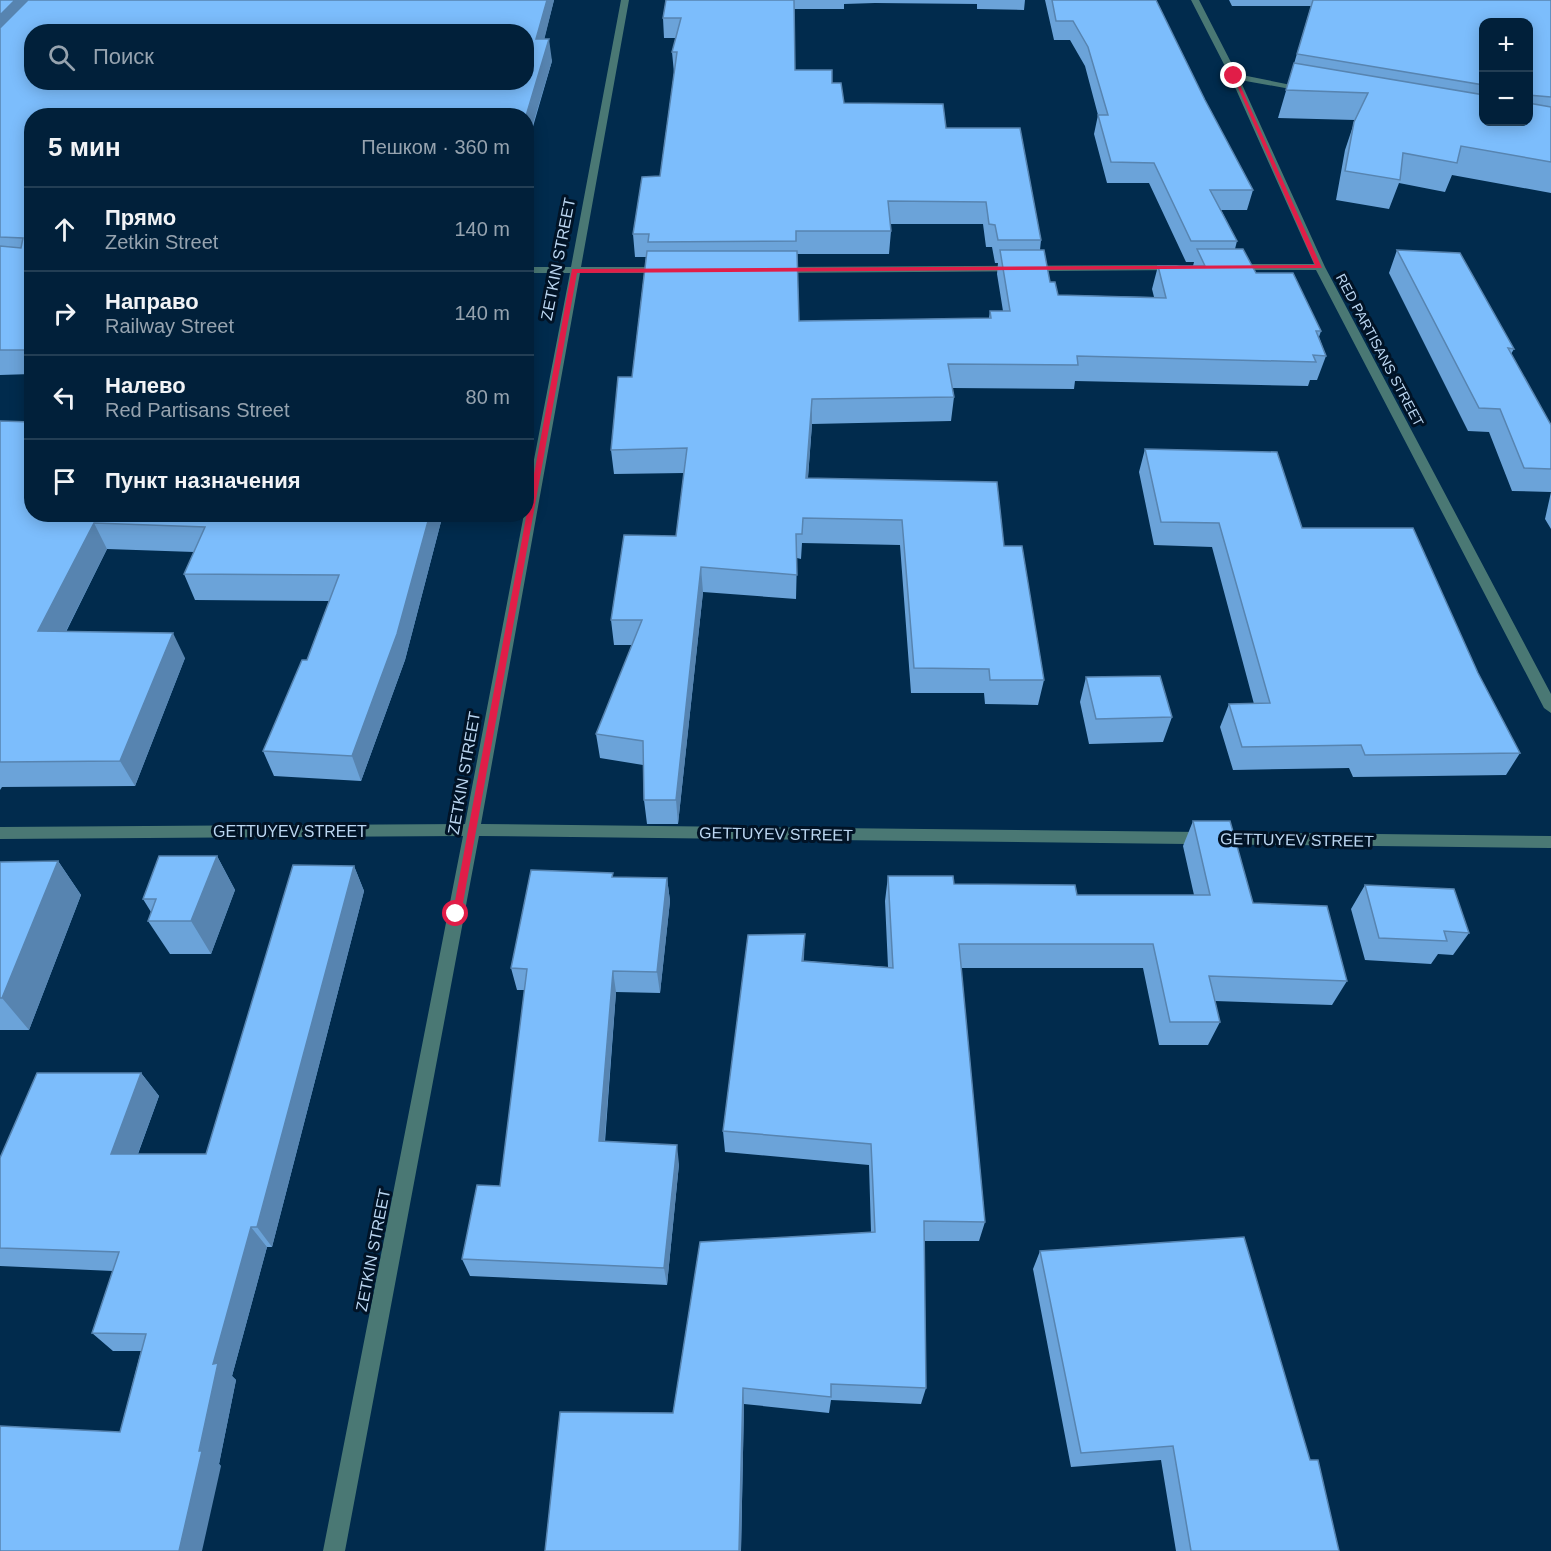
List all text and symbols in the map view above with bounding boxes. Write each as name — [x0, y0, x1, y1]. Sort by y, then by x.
map controls — [1479, 18, 1533, 126]
button: + — [1479, 18, 1533, 72]
search box — [24, 24, 534, 90]
icon: search — [45, 41, 78, 74]
text: Поиск — [93, 44, 154, 69]
route end — [1220, 62, 1246, 88]
button: − — [1479, 72, 1533, 126]
text: 5 мин — [48, 132, 121, 162]
text: Пешком · 360 m — [361, 136, 510, 158]
street label: ZETKIN STREET — [538, 196, 578, 322]
text: Прямо — [105, 205, 176, 230]
icon: ahead — [48, 213, 81, 246]
text: 140 m — [454, 218, 510, 240]
text: Zetkin Street — [105, 231, 218, 253]
street label: RED PARTISANS STREET — [1333, 271, 1427, 429]
text: Направо — [105, 289, 199, 314]
icon: right — [48, 297, 81, 330]
text: 140 m — [454, 302, 510, 324]
text: Railway Street — [105, 315, 234, 337]
text: Налево — [105, 373, 186, 398]
icon: left — [48, 381, 81, 414]
text: 80 m — [466, 386, 510, 408]
text: Red Partisans Street — [105, 399, 290, 421]
icon: arrive — [48, 465, 81, 498]
text: Пункт назначения — [105, 468, 301, 493]
street label: ZETKIN STREET — [445, 710, 483, 836]
street label: GETTUYEV STREET — [213, 823, 367, 840]
street label: GETTUYEV STREET — [699, 824, 853, 844]
street label: GETTUYEV STREET — [1220, 830, 1374, 850]
route start — [442, 900, 468, 926]
street label: ZETKIN STREET — [353, 1187, 393, 1313]

